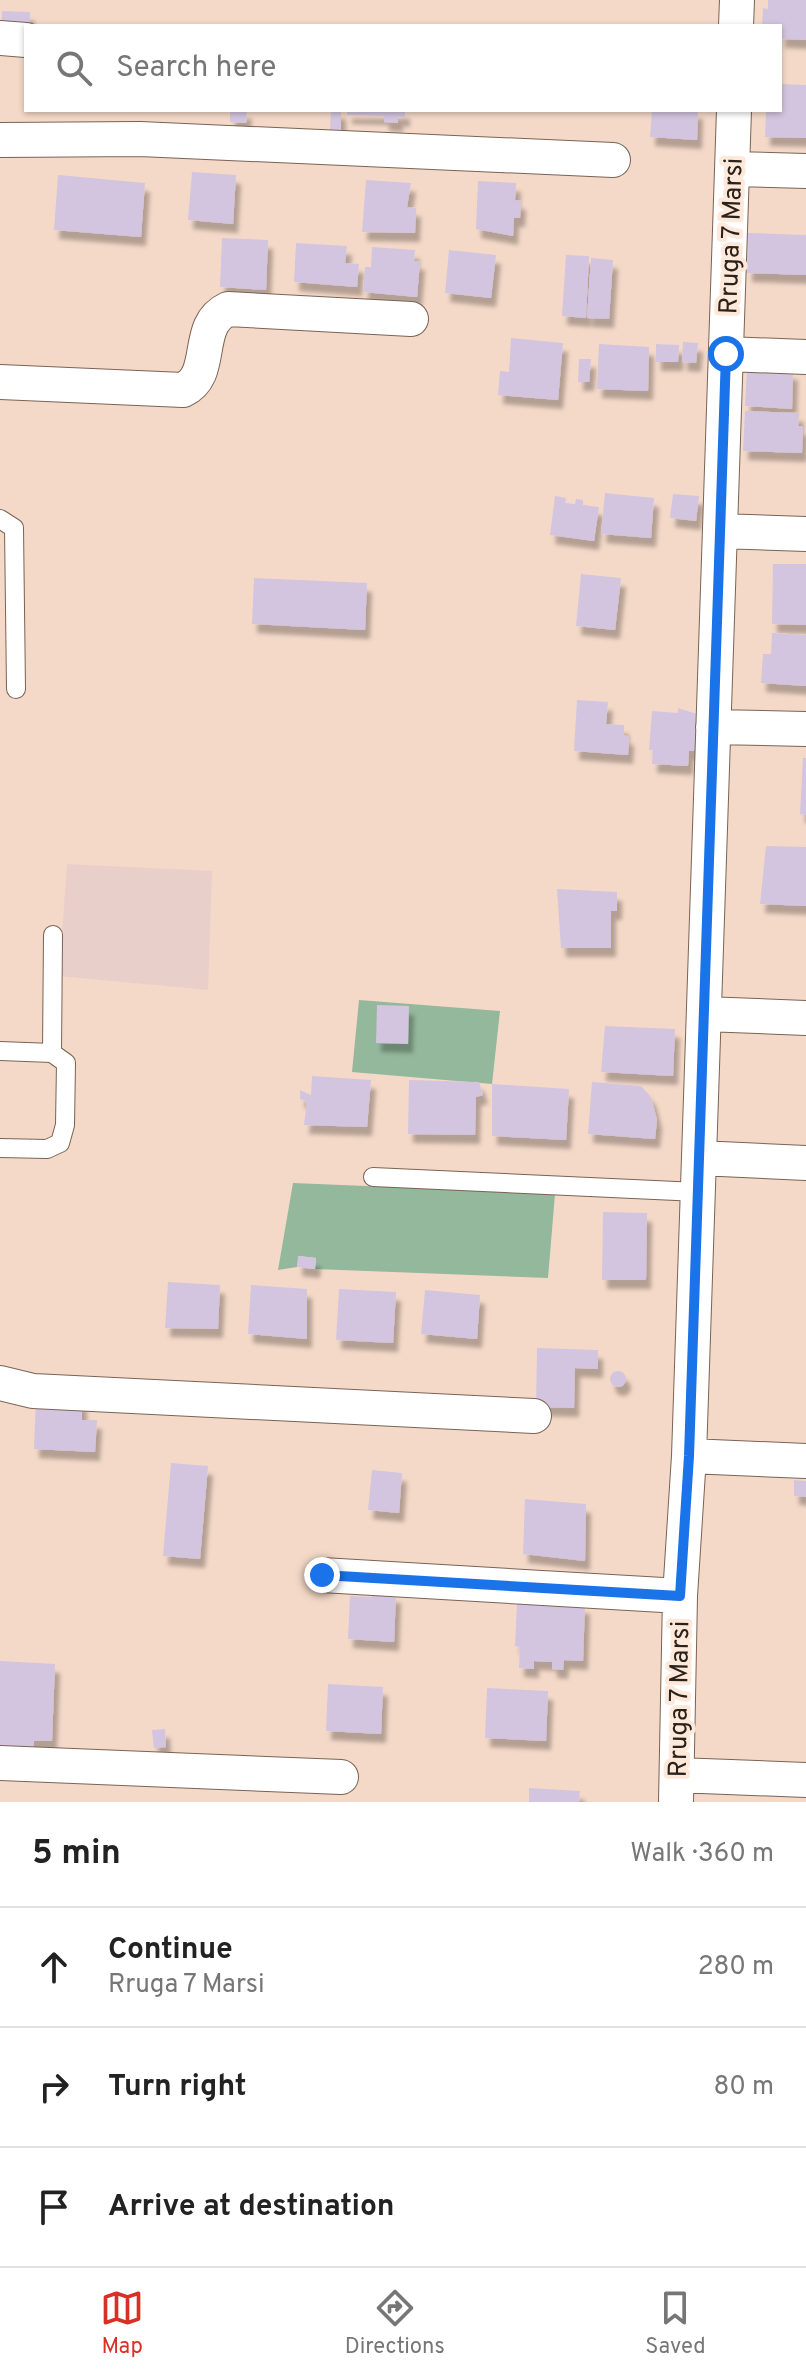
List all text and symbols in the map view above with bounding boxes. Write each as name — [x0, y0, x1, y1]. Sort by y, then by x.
search box — [24, 24, 782, 112]
icon: search — [52, 46, 96, 90]
text: Search here — [116, 50, 276, 87]
street label: Rruga 7 Marsi — [713, 157, 752, 315]
route start — [708, 336, 744, 372]
route end — [304, 1557, 340, 1593]
street label: Rruga 7 Marsi — [663, 1620, 698, 1778]
text: 5 min — [32, 1833, 121, 1876]
text: Walk · 360 m — [630, 1838, 774, 1871]
text: Continue — [108, 1932, 233, 1969]
icon: ahead — [32, 1945, 76, 1989]
text: 280 m — [698, 1951, 774, 1984]
text: Rruga 7 Marsi — [108, 1969, 265, 2002]
icon: right — [32, 2065, 76, 2109]
text: Turn right — [108, 2069, 246, 2106]
text: 80 m — [714, 2071, 774, 2104]
icon: arrive — [32, 2185, 76, 2229]
text: Arrive at destination — [108, 2189, 394, 2226]
tab: Map — [100, 2286, 144, 2361]
tab: Directions — [345, 2286, 445, 2361]
tab: Saved — [645, 2286, 706, 2361]

